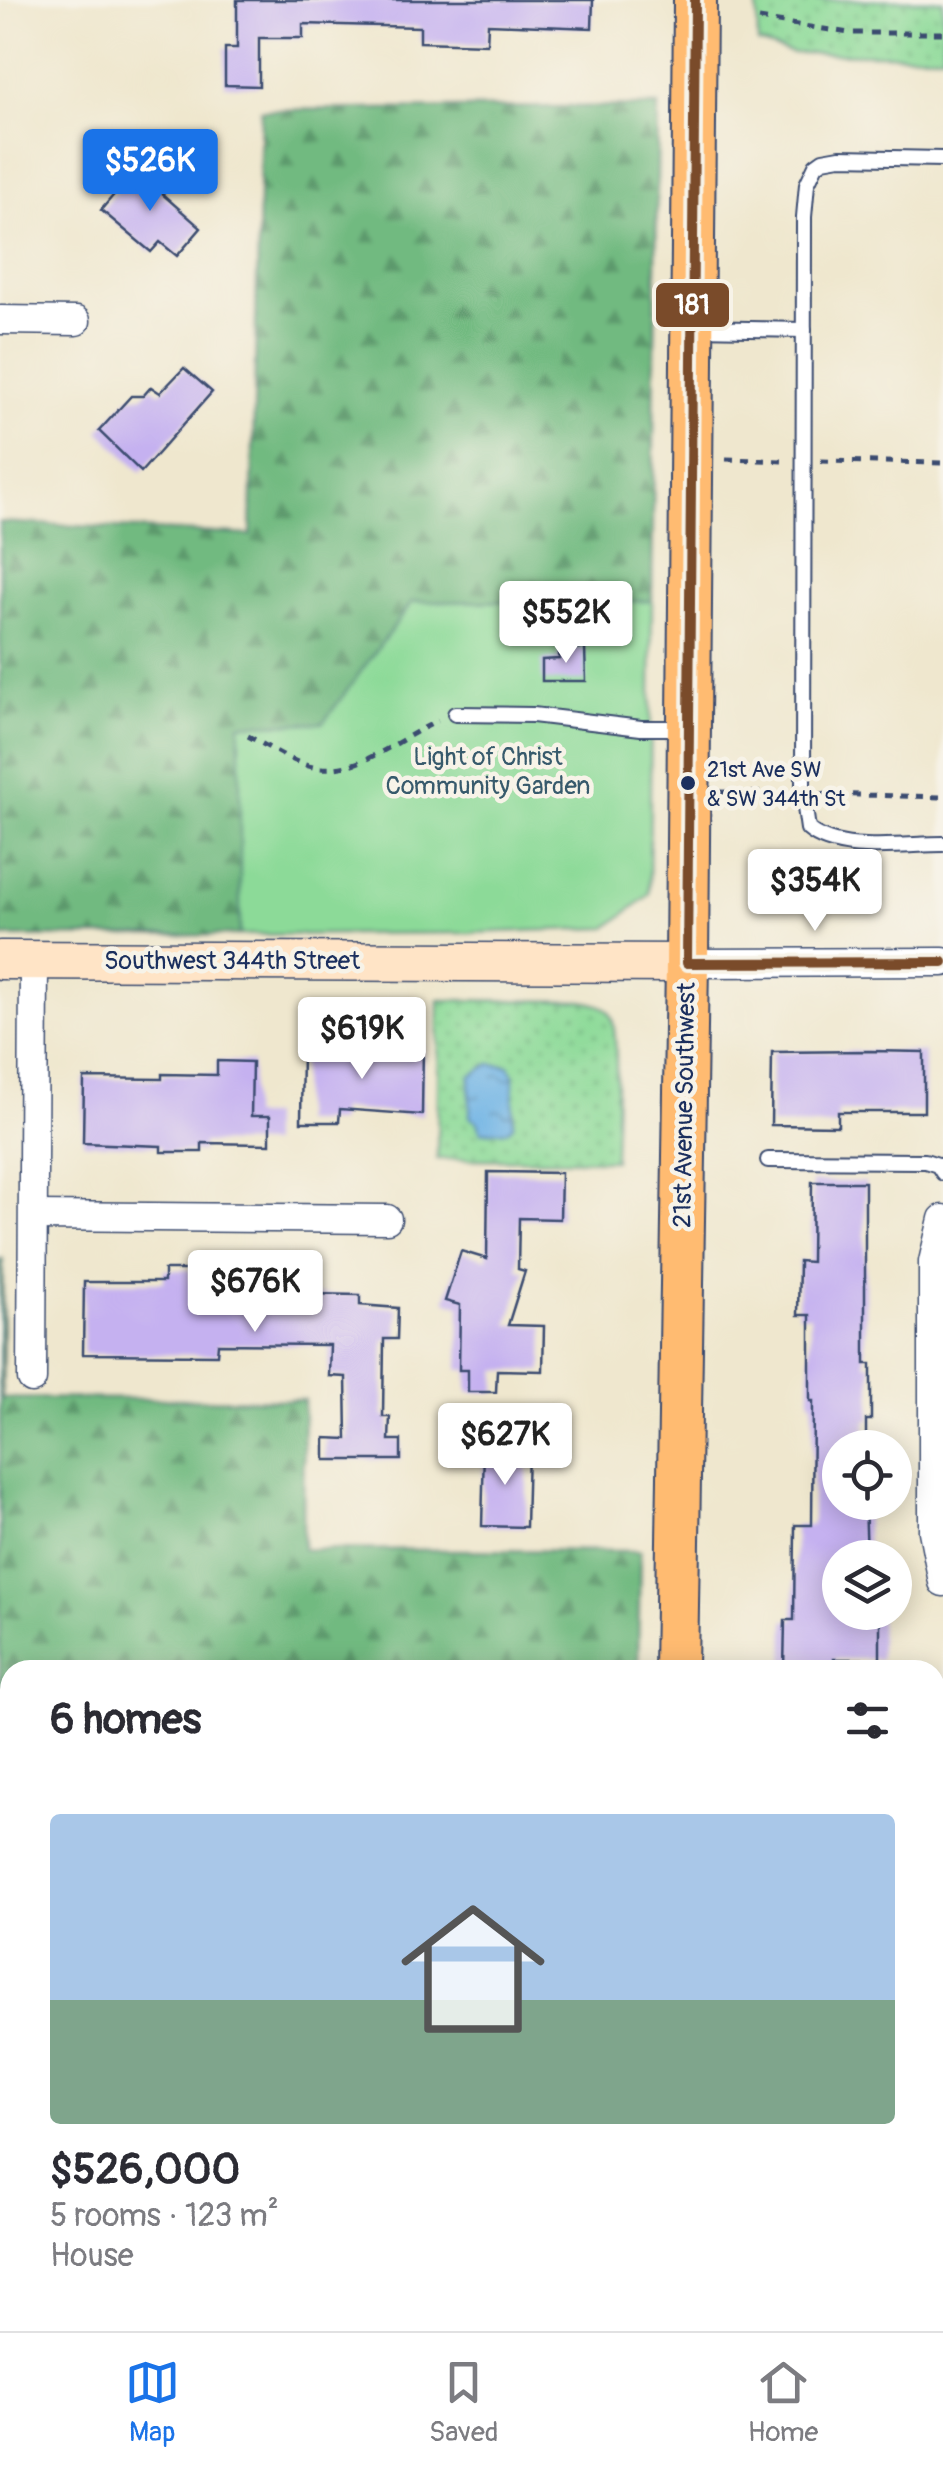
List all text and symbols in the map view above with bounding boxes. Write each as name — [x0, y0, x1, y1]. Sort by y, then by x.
pin: $526K — [80, 129, 220, 214]
text: $526K — [105, 141, 195, 181]
line badge: 181 — [654, 281, 731, 329]
text: 181 — [674, 288, 710, 323]
pin: $552K — [496, 581, 636, 666]
text: $552K — [521, 593, 611, 633]
park label: Light of Christ Community Garden — [386, 742, 590, 802]
place label: 21st Ave SW & SW 344th St — [707, 756, 846, 813]
marker: 21st Ave SW & SW 344th St — [678, 773, 698, 793]
pin: $354K — [745, 849, 885, 934]
text: $354K — [770, 861, 860, 901]
street label: Southwest 344th Street — [104, 946, 361, 977]
street label: 21st Avenue Southwest — [667, 981, 703, 1228]
pin: $619K — [292, 997, 432, 1082]
text: $619K — [320, 1009, 404, 1049]
pin: $676K — [185, 1250, 325, 1335]
text: $676K — [210, 1262, 300, 1302]
pin: $627K — [435, 1403, 575, 1488]
text: $627K — [460, 1415, 550, 1455]
map controls — [822, 1430, 912, 1630]
button: locate — [822, 1430, 912, 1520]
button: layers — [822, 1540, 912, 1630]
icon: filters — [840, 1693, 895, 1748]
text: 6 homes — [50, 1694, 201, 1746]
icon: home — [383, 1879, 563, 2059]
text: $526,000 — [50, 2144, 240, 2196]
text: 5 rooms · 123 m² — [50, 2196, 279, 2236]
text: House — [50, 2236, 134, 2276]
tab: Map — [125, 2355, 180, 2450]
tab: Saved — [429, 2355, 498, 2450]
tab: Home — [748, 2355, 818, 2450]

